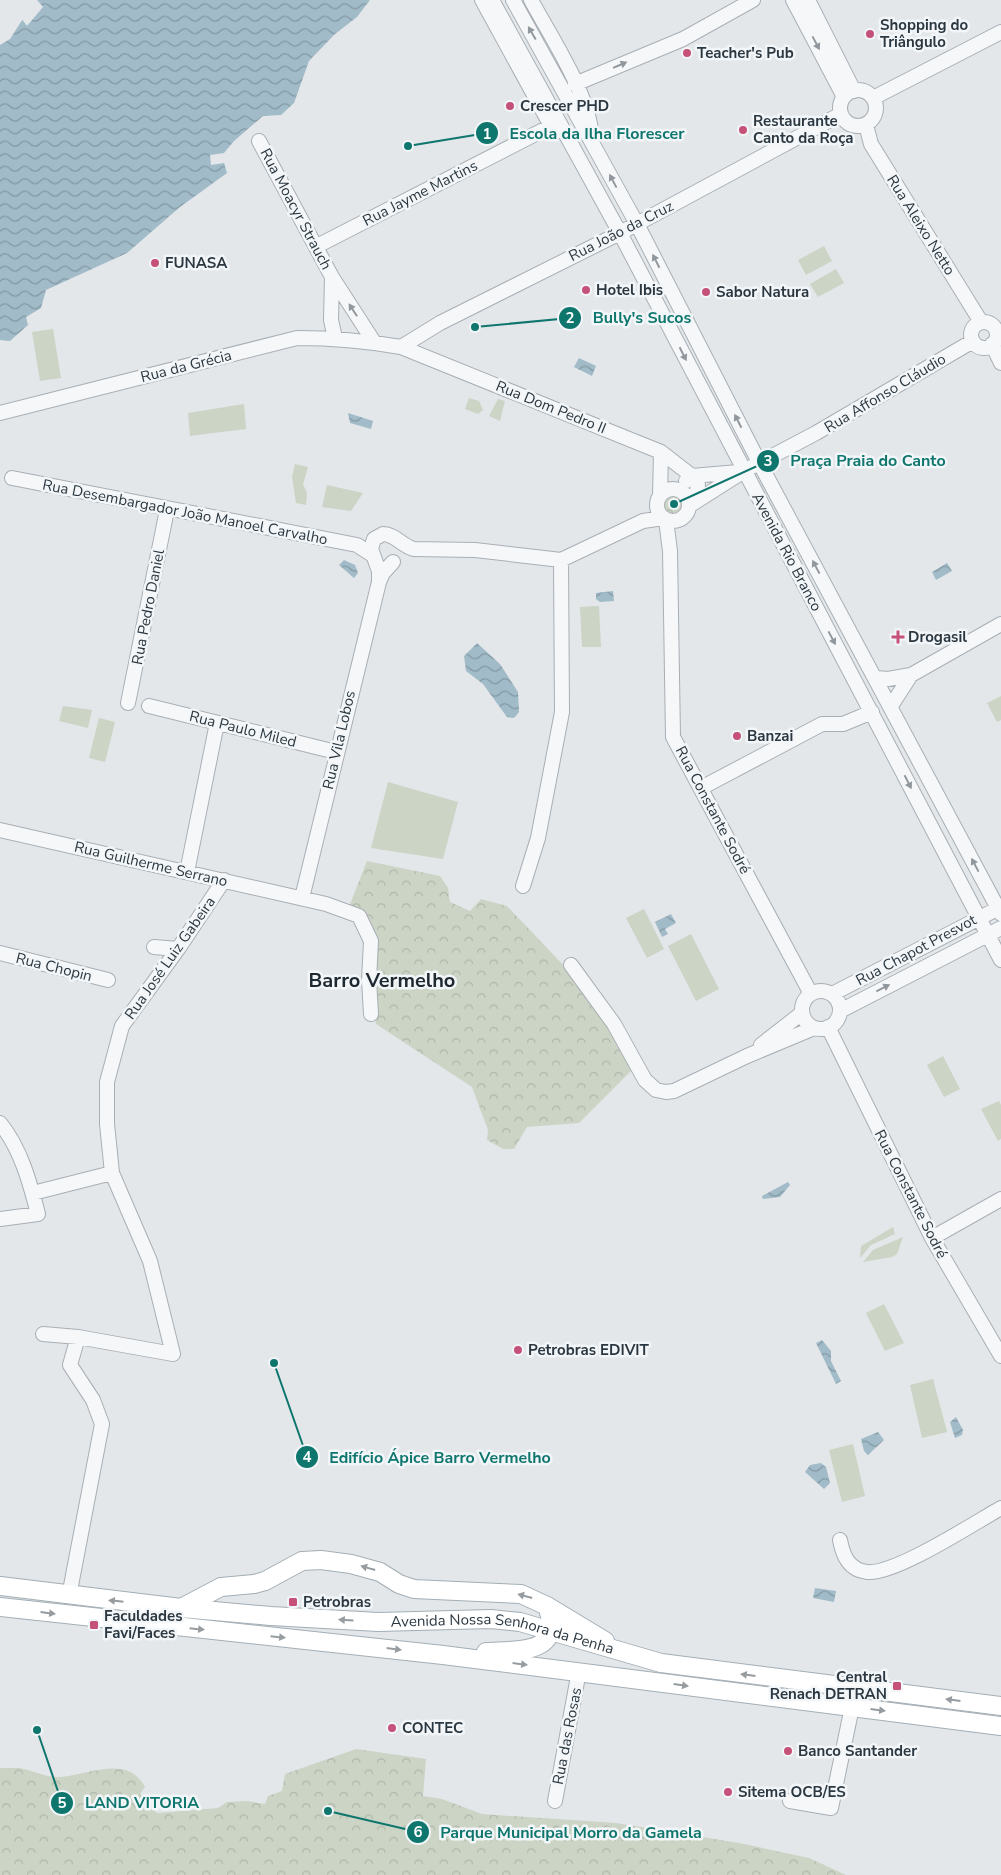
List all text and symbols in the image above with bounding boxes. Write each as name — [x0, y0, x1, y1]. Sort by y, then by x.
place label: Shopping do Triângulo — [880, 15, 969, 52]
one-way arrow — [528, 25, 536, 40]
marker: Shopping do Triângulo — [864, 28, 876, 40]
one-way arrow — [812, 36, 820, 50]
place label: Teacher's Pub — [697, 43, 794, 63]
marker: Teacher's Pub — [681, 47, 693, 59]
one-way arrow — [613, 61, 627, 69]
place label: Crescer PHD — [520, 96, 609, 116]
marker: Crescer PHD — [504, 100, 516, 112]
place label: Restaurante Canto da Roça — [753, 111, 854, 148]
callout: Escola da Ilha Florescer — [474, 118, 694, 149]
text: Escola da Ilha Florescer — [510, 123, 685, 145]
text: 1 — [482, 124, 492, 144]
marker: Restaurante Canto da Roça — [737, 124, 749, 136]
street label: Rua Moacyr Strauch — [256, 145, 336, 273]
street label: Rua Jayme Martins — [359, 155, 481, 231]
street label: Rua Aleixo Netto — [882, 171, 960, 279]
one-way arrow — [609, 174, 618, 188]
street label: Rua João da Cruz — [565, 196, 677, 266]
place label: FUNASA — [165, 253, 228, 273]
one-way arrow — [652, 254, 660, 268]
marker: FUNASA — [149, 257, 161, 269]
place label: Hotel Ibis — [596, 280, 663, 300]
place label: Sabor Natura — [716, 282, 809, 302]
marker: Hotel Ibis — [580, 284, 592, 296]
marker: Sabor Natura — [700, 286, 712, 298]
callout: Bully's Sucos — [558, 302, 701, 333]
one-way arrow — [349, 303, 358, 316]
text: Bully's Sucos — [593, 307, 691, 329]
text: 2 — [565, 308, 575, 328]
street label: Rua da Grécia — [138, 345, 234, 387]
one-way arrow — [679, 346, 687, 361]
street label: Rua Affonso Cláudio — [821, 349, 949, 437]
street label: Rua Dom Pedro II — [493, 376, 609, 438]
one-way arrow — [734, 413, 742, 428]
callout: Praça Praia do Canto — [755, 445, 956, 476]
text: Praça Praia do Canto — [790, 450, 946, 472]
text: 3 — [763, 451, 773, 471]
street label: Rua Desembargador João Manoel Carvalho — [41, 475, 329, 549]
street label: Avenida Rio Branco — [747, 489, 827, 615]
street label: Rua Pedro Daniel — [127, 547, 169, 666]
one-way arrow — [812, 560, 820, 575]
place label: Drogasil — [908, 627, 967, 647]
one-way arrow — [828, 631, 837, 644]
marker: Drogasil — [892, 631, 904, 643]
street label: Rua Vila Lobos — [318, 689, 360, 791]
street label: Rua Paulo Miled — [187, 706, 299, 752]
place label: Banzai — [747, 726, 793, 746]
marker: Banzai — [731, 730, 743, 742]
street label: Rua Constante Sodré — [671, 743, 755, 877]
one-way arrow — [904, 774, 912, 789]
street label: Rua Guilherme Serrano — [72, 837, 230, 891]
one-way arrow — [971, 858, 979, 872]
street label: Rua José Luiz Gabeira — [120, 893, 220, 1023]
street label: Rua Chapot Presvot — [852, 909, 980, 990]
street label: Rua Chopin — [14, 948, 94, 986]
district label: Barro Vermelho — [309, 967, 455, 994]
one-way arrow — [876, 984, 890, 992]
street label: Rua Constante Sodré — [870, 1126, 952, 1262]
place label: Petrobras EDIVIT — [528, 1340, 650, 1360]
marker: Petrobras EDIVIT — [512, 1344, 524, 1356]
callout: Edifício Ápice Barro Vermelho — [294, 1442, 561, 1473]
text: 4 — [302, 1447, 312, 1467]
text: Edifício Ápice Barro Vermelho — [329, 1447, 551, 1469]
one-way arrow — [360, 1564, 375, 1572]
place label: Petrobras — [303, 1592, 371, 1612]
one-way arrow — [518, 1592, 533, 1600]
marker: Petrobras — [287, 1596, 299, 1608]
one-way arrow — [107, 1597, 123, 1605]
place label: Faculdades Favi/Faces — [104, 1606, 182, 1643]
one-way arrow — [40, 1609, 56, 1617]
street label: Avenida Nossa Senhora da Penha — [390, 1609, 616, 1659]
one-way arrow — [338, 1616, 354, 1624]
marker: Faculdades Favi/Faces — [88, 1619, 100, 1631]
one-way arrow — [189, 1625, 205, 1633]
one-way arrow — [270, 1633, 286, 1641]
one-way arrow — [386, 1645, 402, 1653]
one-way arrow — [512, 1660, 528, 1668]
place label: Central Renach DETRAN — [770, 1667, 887, 1704]
one-way arrow — [740, 1670, 756, 1678]
marker: Central Renach DETRAN — [891, 1680, 903, 1692]
one-way arrow — [674, 1682, 690, 1690]
street label: Rua das Rosas — [548, 1686, 586, 1786]
one-way arrow — [944, 1695, 960, 1703]
one-way arrow — [870, 1707, 886, 1715]
place label: CONTEC — [402, 1718, 463, 1738]
marker: CONTEC — [386, 1722, 398, 1734]
place label: Banco Santander — [798, 1741, 917, 1761]
marker: Banco Santander — [782, 1745, 794, 1757]
place label: Sitema OCB/ES — [738, 1782, 846, 1802]
marker: Sitema OCB/ES — [722, 1786, 734, 1798]
callout: LAND VITORIA — [50, 1787, 209, 1818]
text: LAND VITORIA — [85, 1792, 199, 1814]
text: 5 — [57, 1793, 67, 1813]
callout: Parque Municipal Morro da Gamela — [405, 1816, 712, 1847]
text: 6 — [413, 1822, 423, 1842]
text: Parque Municipal Morro da Gamela — [440, 1822, 702, 1844]

